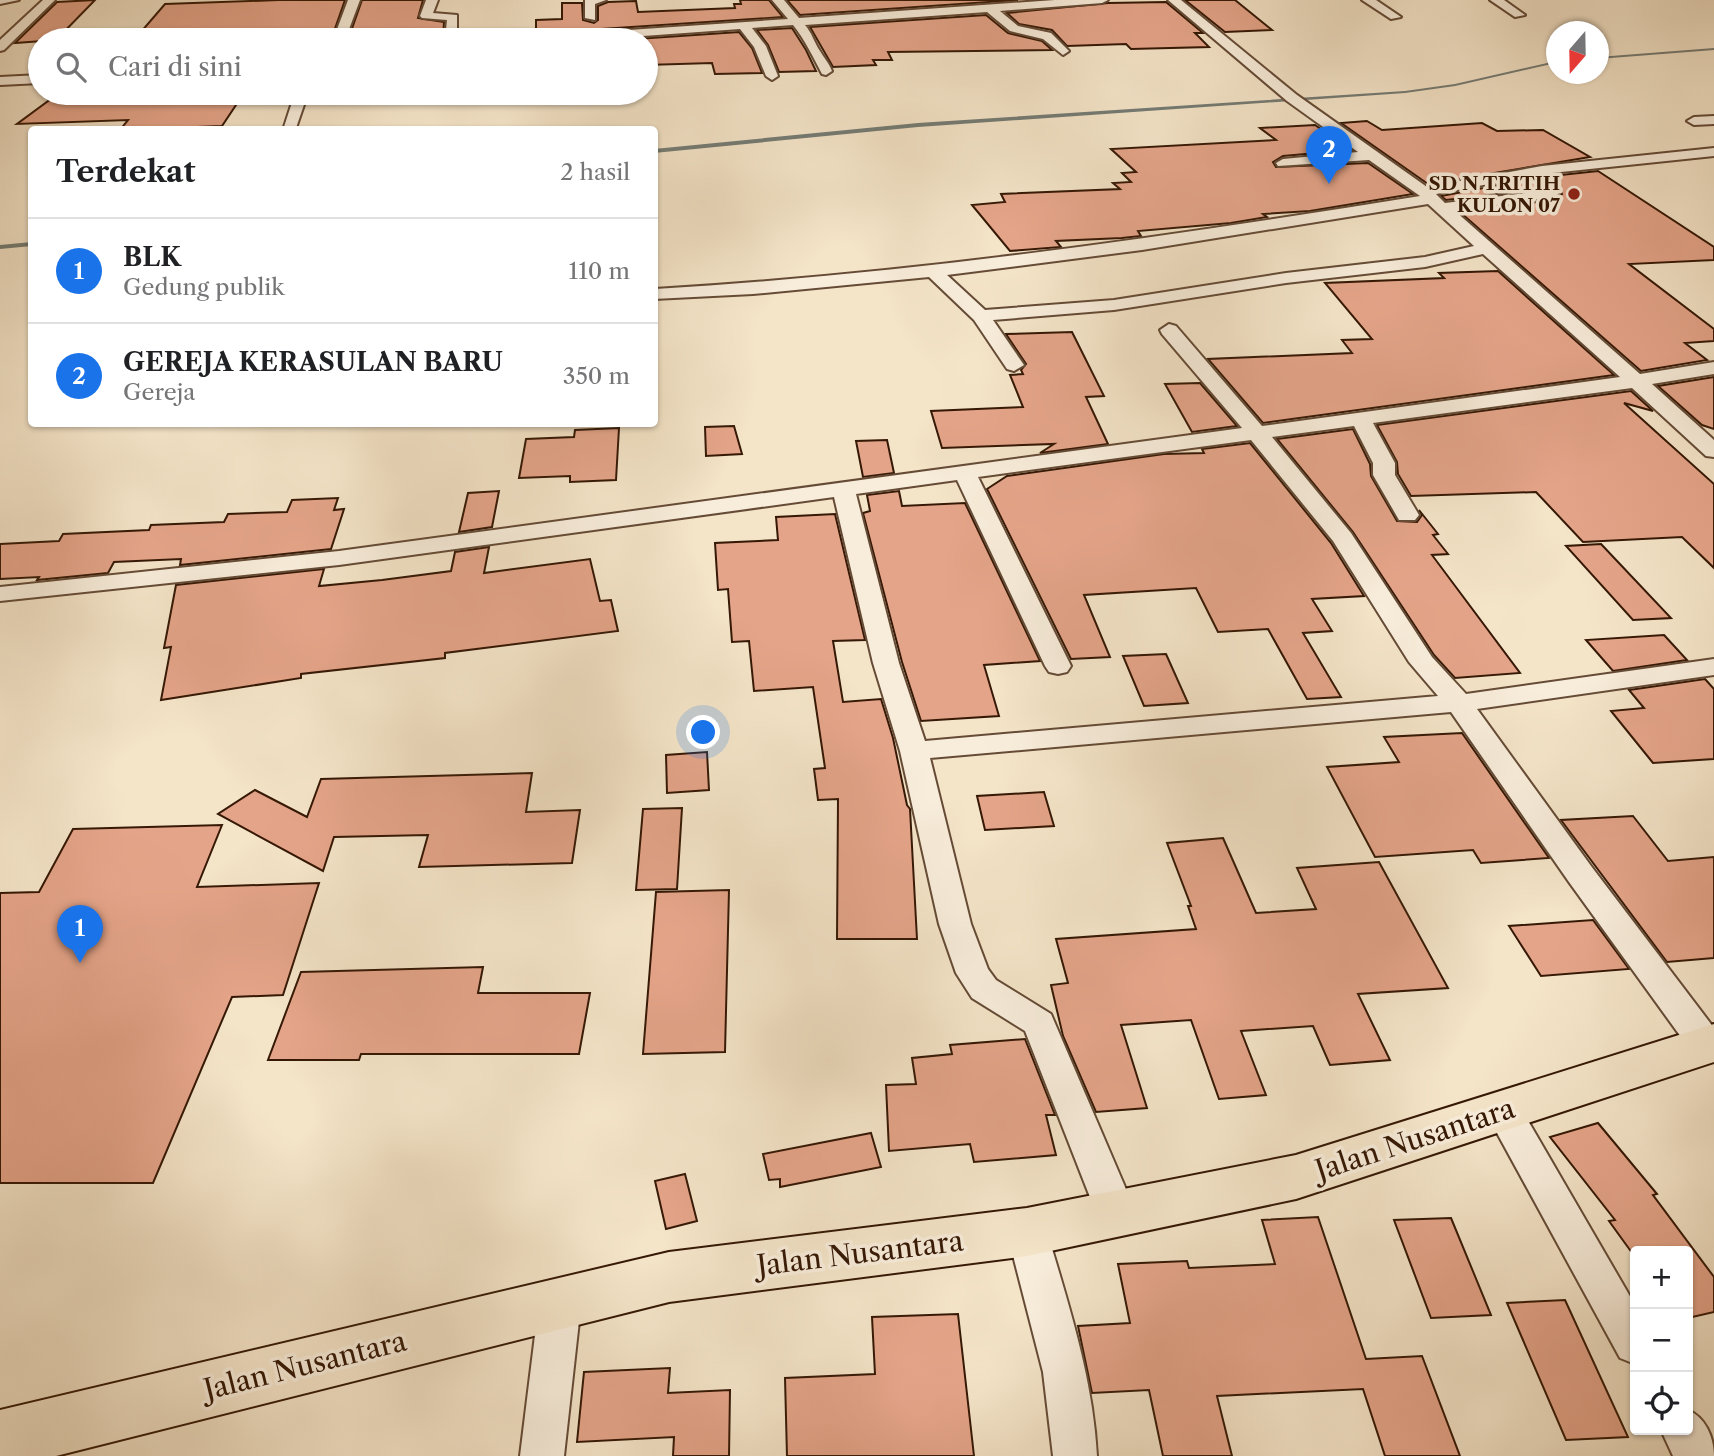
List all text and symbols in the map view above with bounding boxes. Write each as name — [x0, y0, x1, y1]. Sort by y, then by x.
north arrow — [1546, 21, 1609, 84]
search box — [28, 28, 658, 105]
icon: search — [52, 48, 90, 86]
text: Cari di sini — [108, 51, 242, 83]
pin: 2 — [1306, 126, 1352, 184]
text: Terdekat — [56, 153, 196, 190]
text: 2 hasil — [560, 158, 630, 186]
place label: SD N TRITIH KULON 07 — [1429, 172, 1560, 217]
marker: SD N TRITIH KULON 07 — [1566, 186, 1582, 202]
text: BLK — [123, 241, 181, 273]
text: 1 — [74, 257, 84, 285]
text: 110 m — [569, 257, 630, 285]
text: Gedung publik — [123, 273, 285, 301]
text: GEREJA KERASULAN BARU — [123, 346, 503, 378]
text: 2 — [72, 362, 86, 390]
text: 350 m — [563, 362, 630, 390]
text: Gereja — [123, 378, 195, 406]
your location — [686, 715, 720, 749]
pin: 1 — [57, 905, 103, 963]
street label: Jalan Nusantara — [1307, 1091, 1519, 1189]
street label: Jalan Nusantara — [751, 1223, 965, 1283]
map controls — [1630, 1246, 1693, 1435]
button: + — [1630, 1246, 1693, 1309]
button: − — [1630, 1309, 1693, 1372]
street label: Jalan Nusantara — [196, 1323, 410, 1408]
button: locate — [1630, 1372, 1693, 1435]

